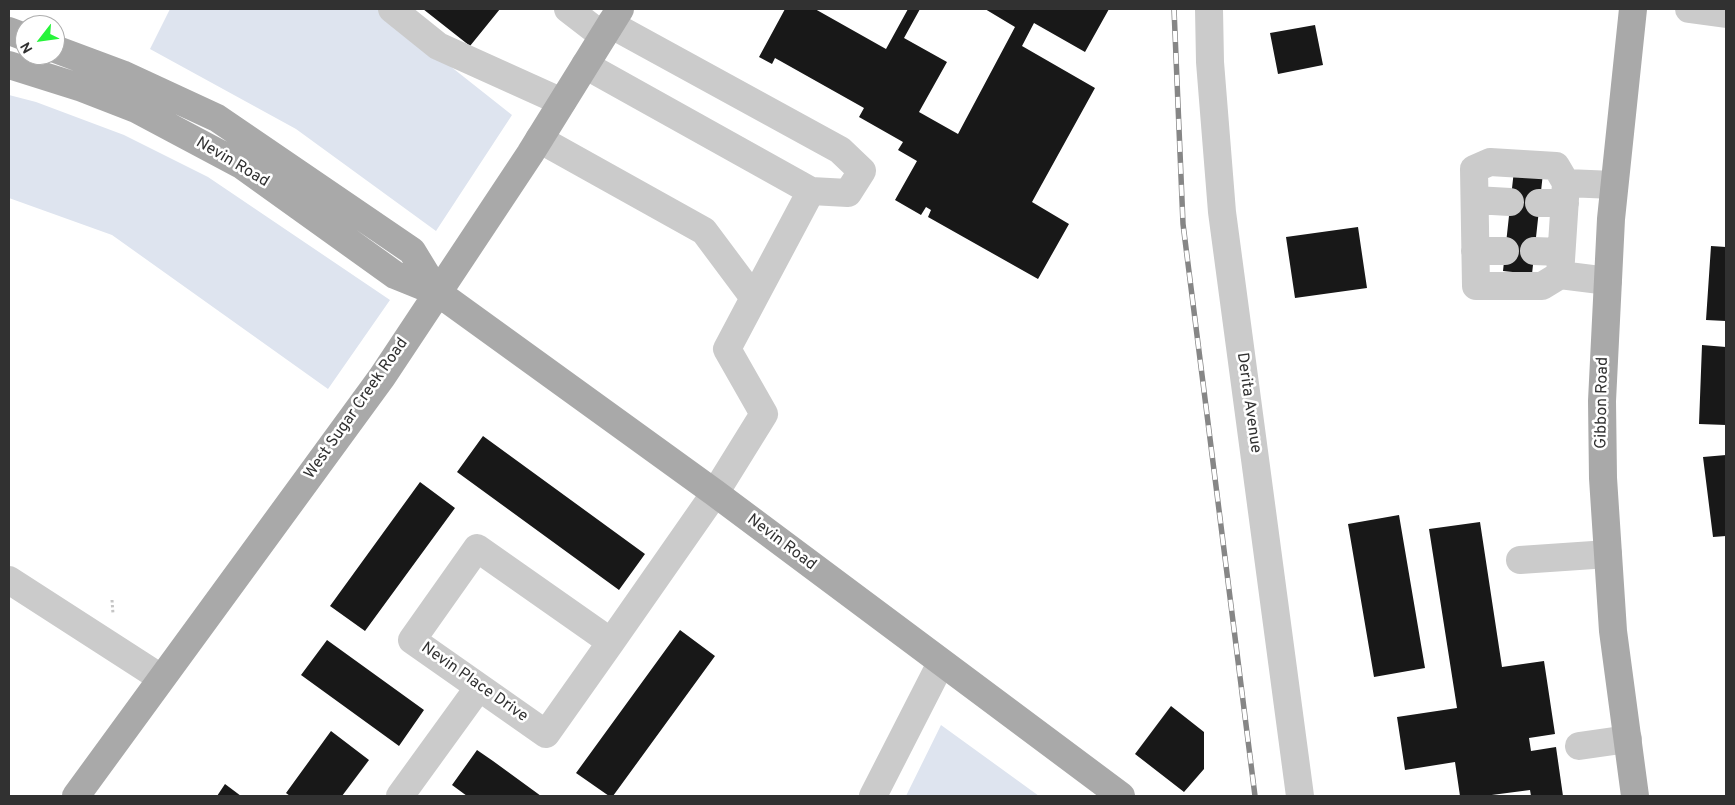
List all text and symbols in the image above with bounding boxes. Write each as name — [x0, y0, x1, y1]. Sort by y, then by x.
north arrow — [15, 15, 65, 65]
text: N — [18, 39, 37, 56]
street label: Nevin Road — [192, 134, 272, 192]
street label: West Sugar Creek Road — [301, 335, 413, 483]
street label: Derita Avenue — [1231, 352, 1265, 454]
street label: Gibbon Road — [1593, 357, 1613, 449]
street label: Nevin Road — [743, 511, 819, 575]
street label: Nevin Place Drive — [417, 639, 531, 727]

